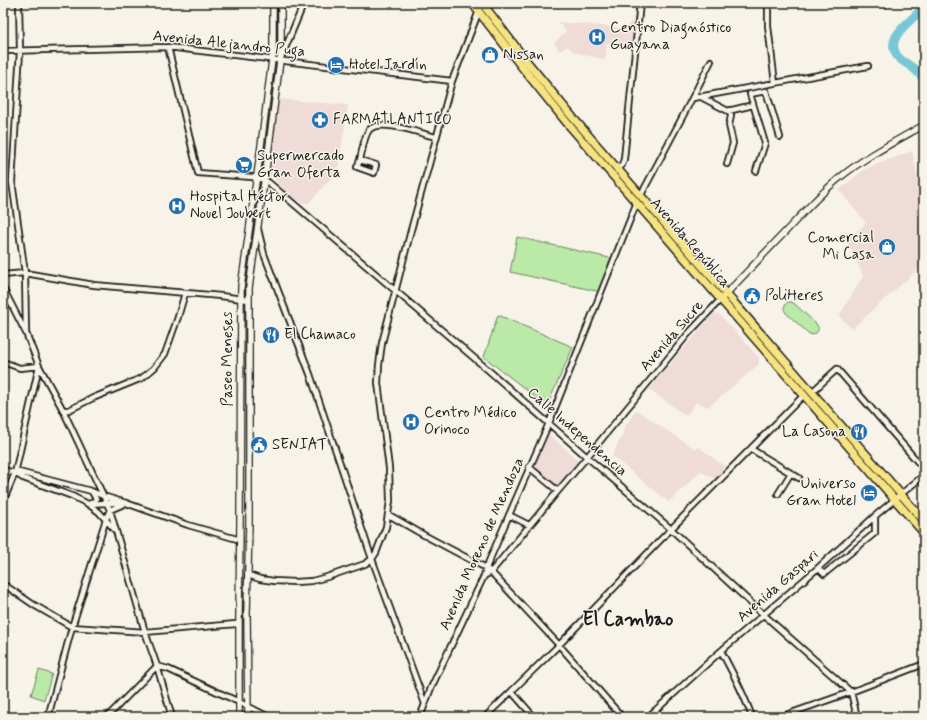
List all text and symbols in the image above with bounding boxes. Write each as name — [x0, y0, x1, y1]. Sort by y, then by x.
place label: Centro Diagnóstico Guayana — [610, 18, 731, 55]
street label: Avenida Alejandro Puga — [152, 26, 306, 63]
hospital icon: Centro Diagnóstico Guayana — [587, 27, 607, 47]
shop icon: Nissan — [480, 45, 500, 65]
place label: Nissan — [503, 45, 544, 65]
hotel icon: Hotel Jardín — [326, 55, 346, 75]
place label: Hotel Jardín — [349, 55, 427, 75]
pharmacy icon: FARMATLANTICO — [310, 110, 330, 130]
place label: FARMATLANTICO — [333, 110, 452, 130]
place label: Supermercado Gran Oferta — [257, 146, 344, 183]
supermarket icon: Supermercado Gran Oferta — [234, 155, 254, 175]
place label: Hospital Héctor Nouel Joubert — [190, 187, 288, 224]
street label: Avenida República — [645, 194, 735, 292]
hospital icon: Hospital Héctor Nouel Joubert — [167, 196, 187, 216]
place label: Comercial Mi Casa — [808, 228, 875, 265]
shop icon: Comercial Mi Casa — [877, 237, 897, 257]
public building icon: PoliHeres — [742, 286, 762, 306]
place label: PoliHeres — [765, 286, 823, 306]
street label: Avenida Sucre — [636, 296, 708, 376]
street label: Paseo Meneses — [218, 311, 238, 406]
restaurant icon: El Chamaco — [261, 325, 281, 345]
place label: El Chamaco — [284, 325, 356, 345]
street label: Calle Independencia — [523, 383, 631, 481]
place label: Centro Médico Orinoco — [424, 403, 517, 440]
hospital icon: Centro Médico Orinoco — [401, 412, 421, 432]
place label: La Casona — [782, 422, 846, 442]
restaurant icon: La Casona — [849, 422, 869, 442]
public building icon: SENIAT — [249, 435, 269, 455]
place label: SENIAT — [272, 435, 327, 455]
street label: Avenida Moreno de Mendoza — [435, 455, 529, 633]
place label: Universo Gran Hotel — [786, 474, 856, 511]
hotel icon: Universo Gran Hotel — [859, 483, 879, 503]
street label: Avenida Gaspari — [733, 545, 823, 627]
district label: El Cambao — [583, 607, 673, 632]

